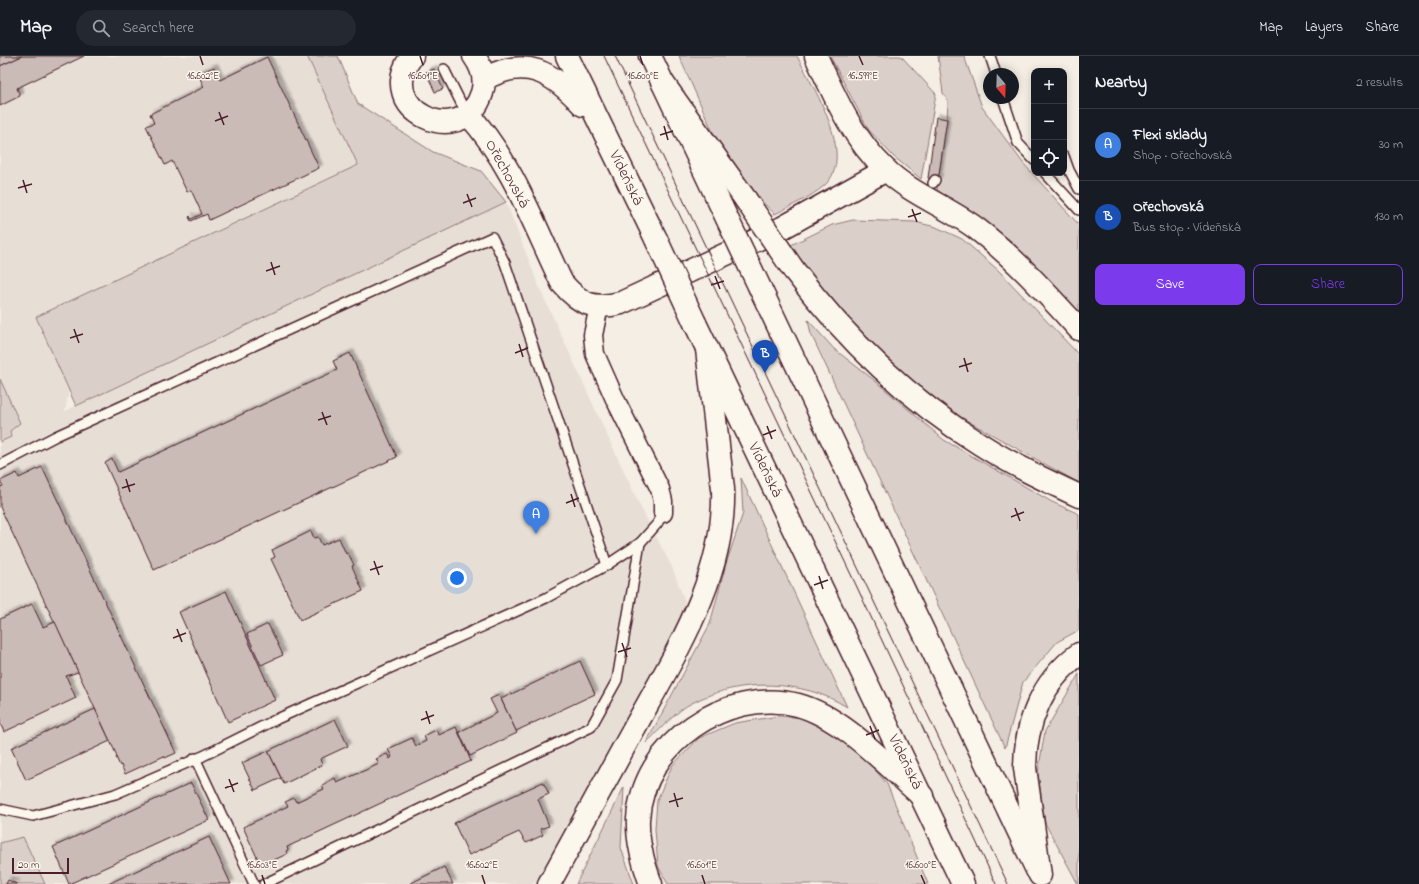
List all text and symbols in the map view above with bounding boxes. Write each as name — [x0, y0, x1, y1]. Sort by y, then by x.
search box — [76, 10, 356, 46]
text: Map — [20, 14, 52, 41]
icon: search — [90, 17, 112, 39]
text: Search here — [122, 17, 194, 39]
text: Map — [1259, 17, 1283, 38]
text: Layers — [1305, 17, 1343, 38]
text: Share — [1365, 17, 1399, 38]
north arrow — [983, 68, 1019, 104]
map controls — [1031, 68, 1067, 176]
button: + — [1031, 68, 1067, 104]
text: 16.602°E — [187, 69, 219, 84]
text: 16.601°E — [408, 69, 438, 84]
text: 16.600°E — [627, 69, 659, 84]
text: 16.599°E — [848, 69, 878, 84]
text: Nearby — [1095, 70, 1147, 95]
text: 2 results — [1356, 73, 1403, 92]
button: − — [1031, 104, 1067, 140]
text: Flexi sklady — [1133, 124, 1207, 146]
street label: Ořechovská — [478, 135, 536, 213]
text: A — [1104, 135, 1112, 154]
text: 30 m — [1379, 135, 1403, 154]
button: locate — [1031, 140, 1067, 176]
street label: Vídeňská — [602, 146, 650, 210]
text: Shop · Ořechovská — [1133, 146, 1232, 165]
text: Ořechovská — [1133, 196, 1203, 218]
text: B — [1104, 207, 1112, 226]
text: 130 m — [1375, 207, 1403, 226]
text: Bus stop · Vídeňská — [1133, 218, 1241, 237]
button: Save — [1095, 264, 1245, 305]
button: Share — [1253, 264, 1403, 305]
pin: B — [752, 340, 778, 373]
street label: Vídeňská — [741, 438, 789, 502]
pin: A — [523, 501, 549, 534]
your location — [447, 568, 467, 588]
street label: Vídeňská — [881, 730, 929, 794]
scale bar — [12, 856, 69, 875]
text: 20 m — [18, 857, 40, 873]
text: 16.603°E — [246, 858, 278, 873]
text: 16.602°E — [466, 858, 498, 873]
text: 16.601°E — [687, 858, 717, 873]
text: 16.600°E — [905, 858, 937, 873]

